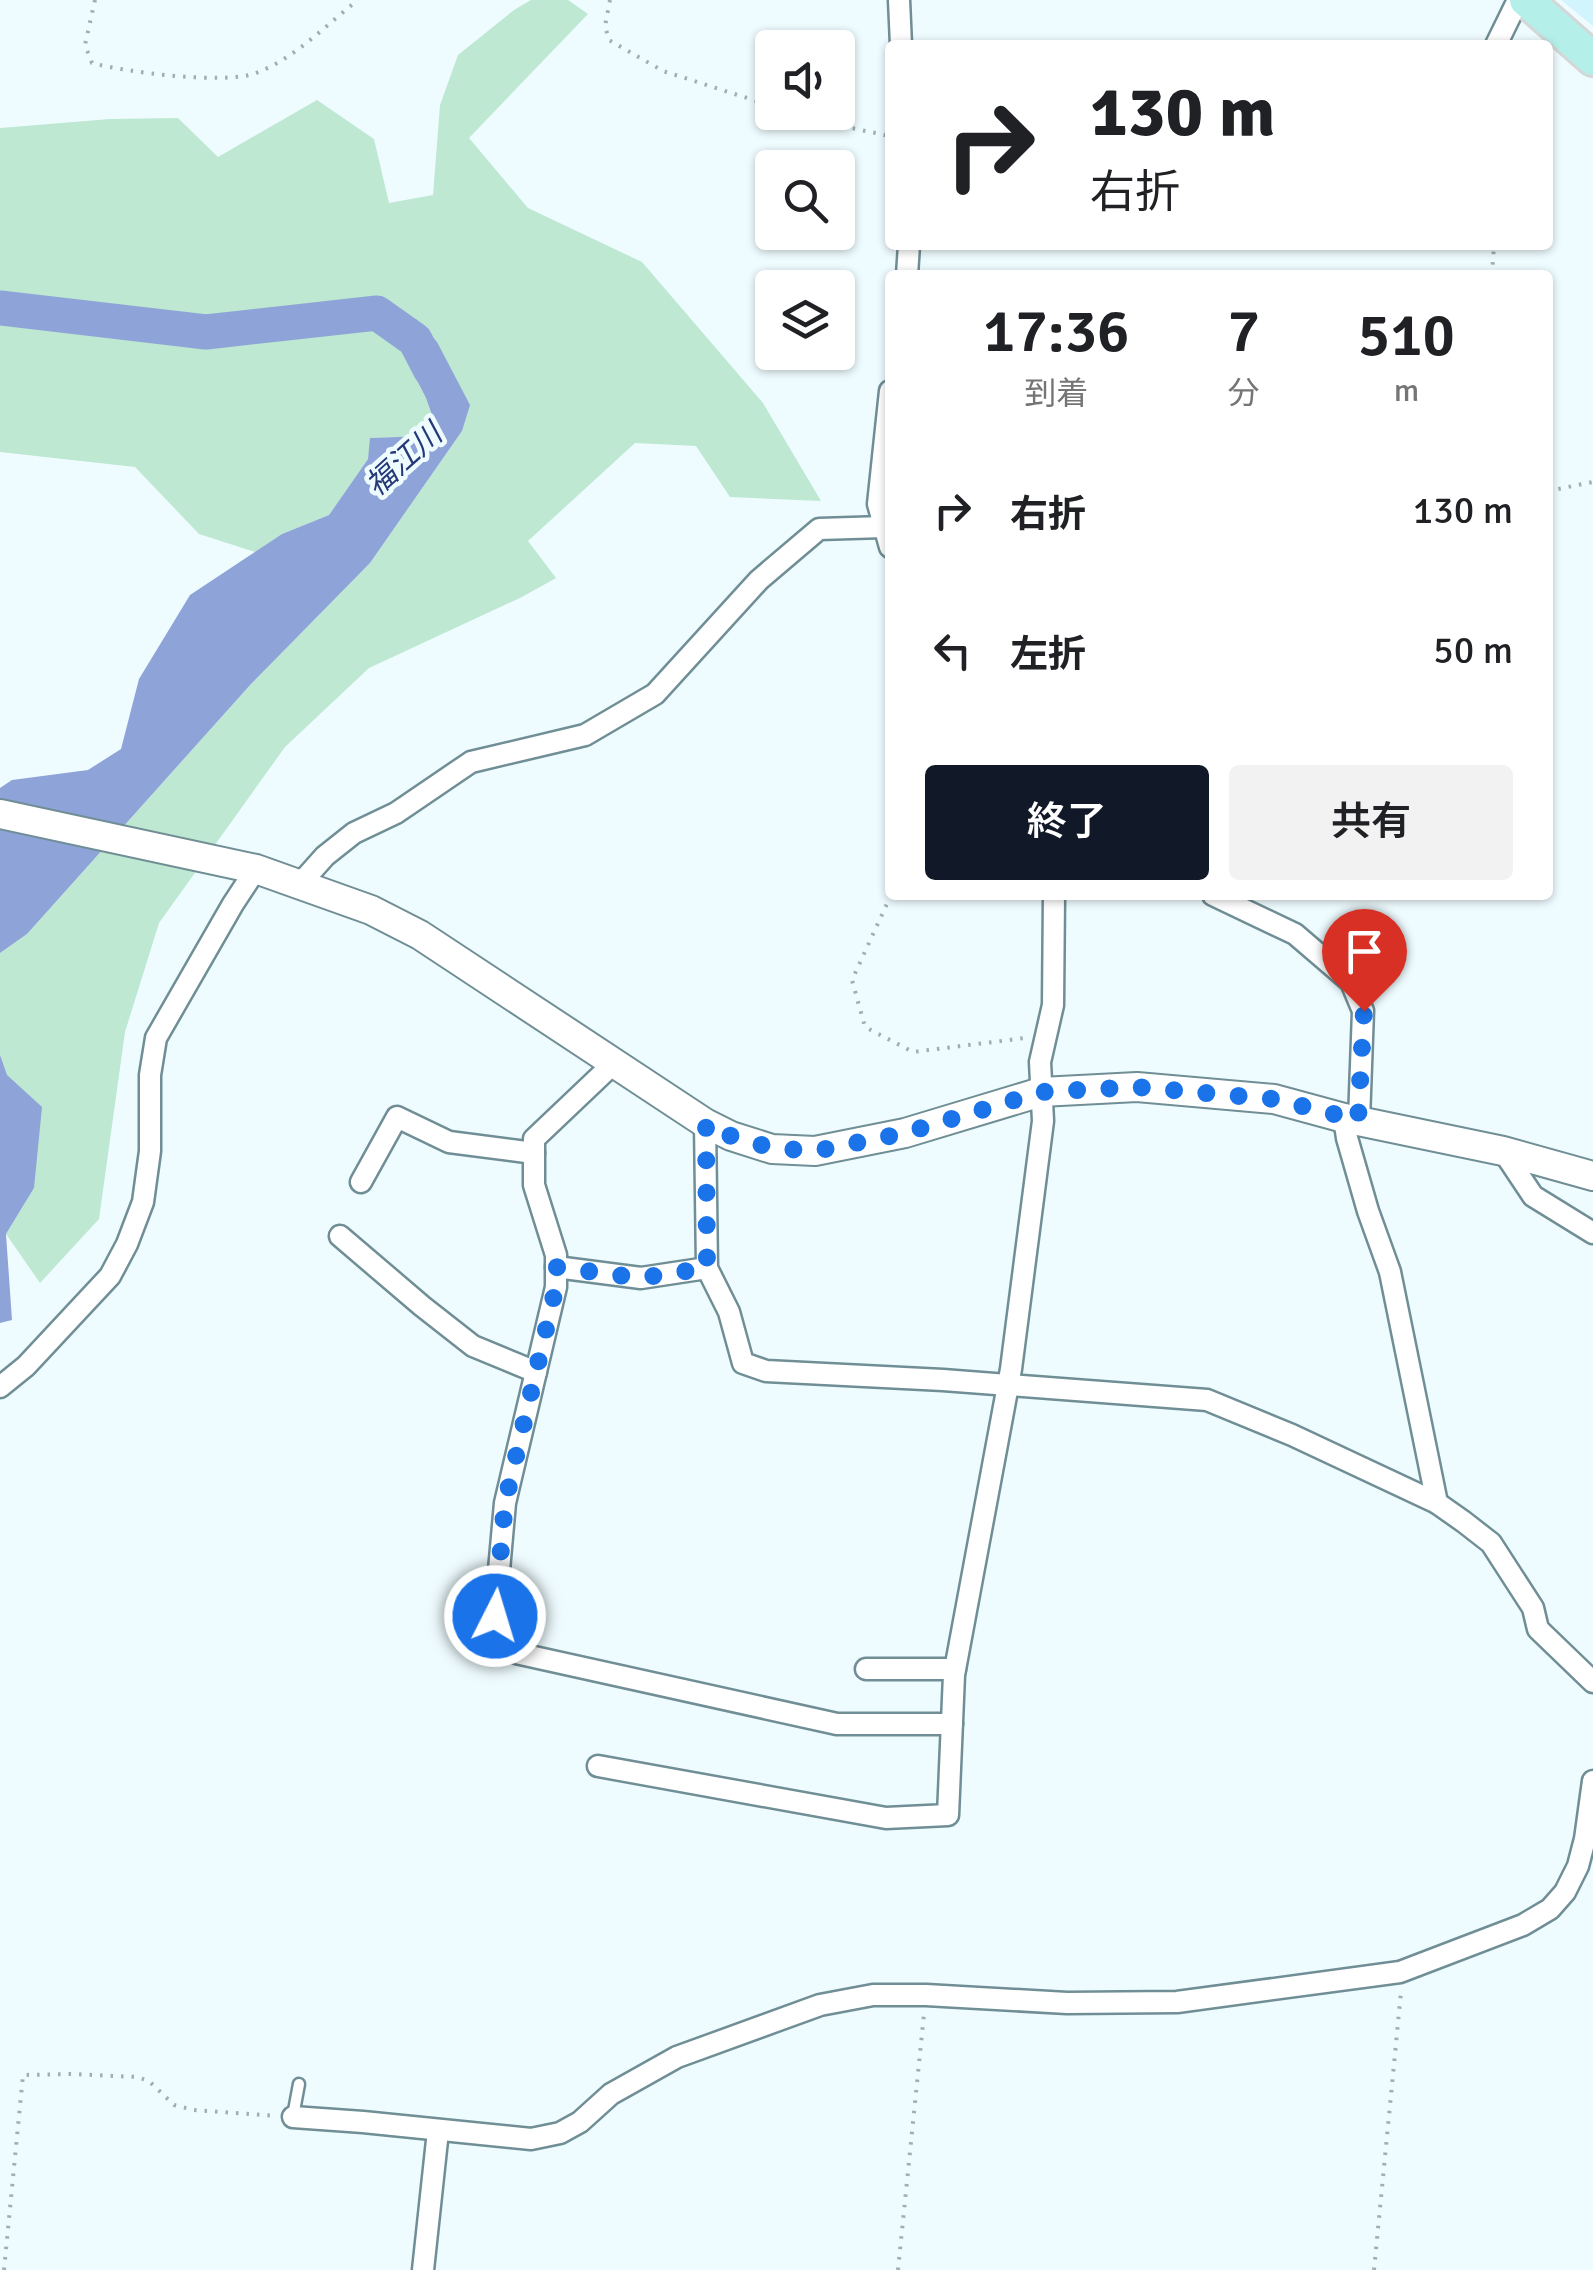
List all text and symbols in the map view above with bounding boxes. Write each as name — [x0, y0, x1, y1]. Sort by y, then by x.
map controls — [755, 30, 855, 370]
button: sound — [755, 30, 855, 130]
text: 130 m — [1090, 69, 1275, 155]
icon: right — [925, 80, 1055, 210]
button: search — [755, 150, 855, 250]
text: 右折 — [1090, 165, 1180, 220]
button: layers — [755, 270, 855, 370]
text: 17:36 — [983, 295, 1129, 369]
text: 7 — [1227, 295, 1260, 369]
text: 510 — [1358, 299, 1455, 373]
text: m — [1394, 371, 1419, 410]
text: 到着 — [1024, 374, 1088, 413]
text: 分 — [1228, 374, 1260, 413]
water label: 福江川 — [358, 414, 452, 504]
icon: right — [925, 483, 980, 538]
text: 130 m — [1413, 487, 1513, 534]
text: 右折 — [1010, 491, 1086, 538]
icon: left — [925, 623, 980, 678]
text: 50 m — [1433, 627, 1513, 674]
text: 左折 — [1010, 631, 1086, 678]
button: 終了 — [925, 765, 1209, 880]
button: 共有 — [1229, 765, 1513, 880]
pin — [1322, 909, 1407, 1012]
icon: arrive — [1337, 924, 1392, 979]
position arrow — [443, 1564, 547, 1668]

